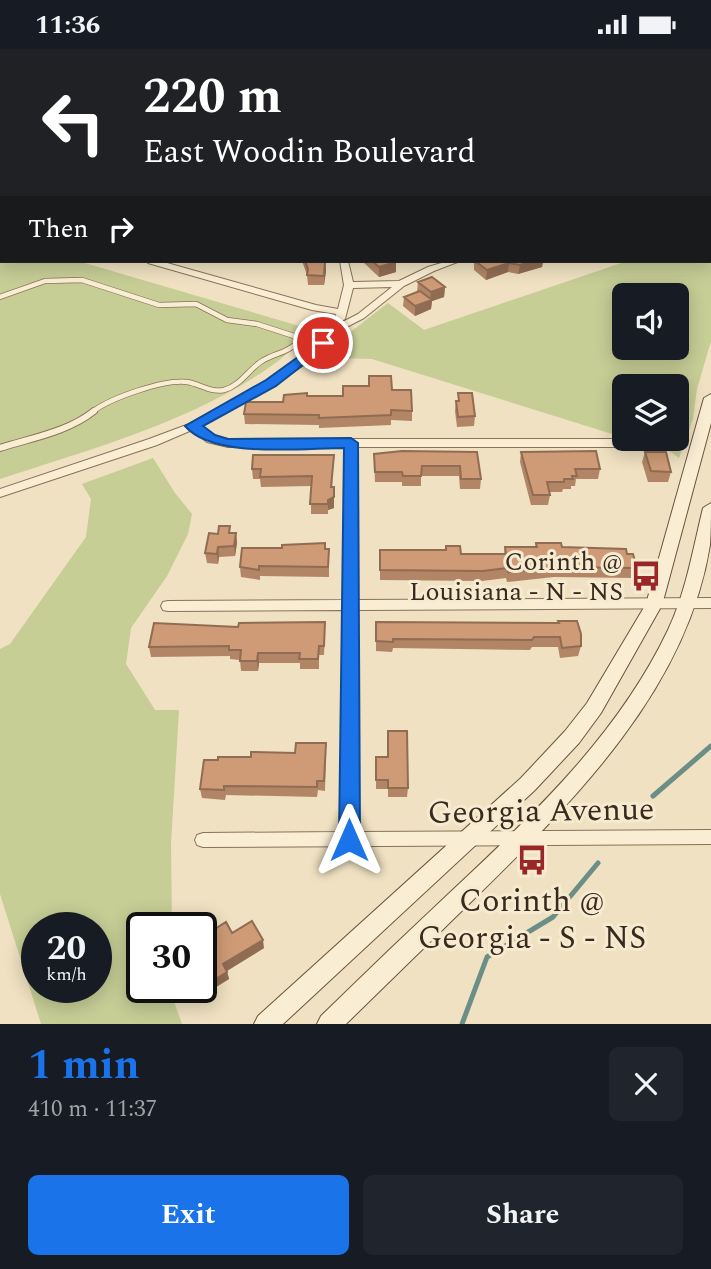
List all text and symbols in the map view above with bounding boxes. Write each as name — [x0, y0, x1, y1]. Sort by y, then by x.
text: 11:36 — [35, 5, 100, 45]
text: 220 m — [143, 60, 282, 135]
icon: left — [28, 77, 119, 168]
text: East Woodin Boulevard — [143, 128, 476, 177]
text: Then — [28, 209, 88, 249]
icon: right — [102, 210, 140, 248]
map controls — [612, 283, 689, 451]
button: sound — [612, 283, 689, 360]
pin — [293, 313, 353, 373]
icon: arrive — [304, 324, 342, 362]
button: layers — [612, 374, 689, 451]
place label: Corinth @ Louisiana - N - NS — [409, 542, 623, 612]
bus stop icon: Corinth @ Louisiana - N - NS — [629, 559, 663, 593]
street label: Georgia Avenue — [427, 785, 655, 838]
position arrow — [312, 803, 386, 877]
bus stop icon: Corinth @ Georgia - S - NS — [515, 843, 549, 877]
place label: Corinth @ Georgia - S - NS — [418, 877, 646, 963]
speed limit sign: 30 — [126, 912, 217, 1003]
text: 20 — [47, 922, 86, 975]
text: km/h — [46, 961, 87, 988]
text: 1 min — [28, 1034, 140, 1097]
button: close — [609, 1047, 683, 1121]
text: 410 m · 11:37 — [28, 1092, 157, 1127]
button: Exit — [28, 1175, 349, 1255]
button: Share — [363, 1175, 683, 1255]

